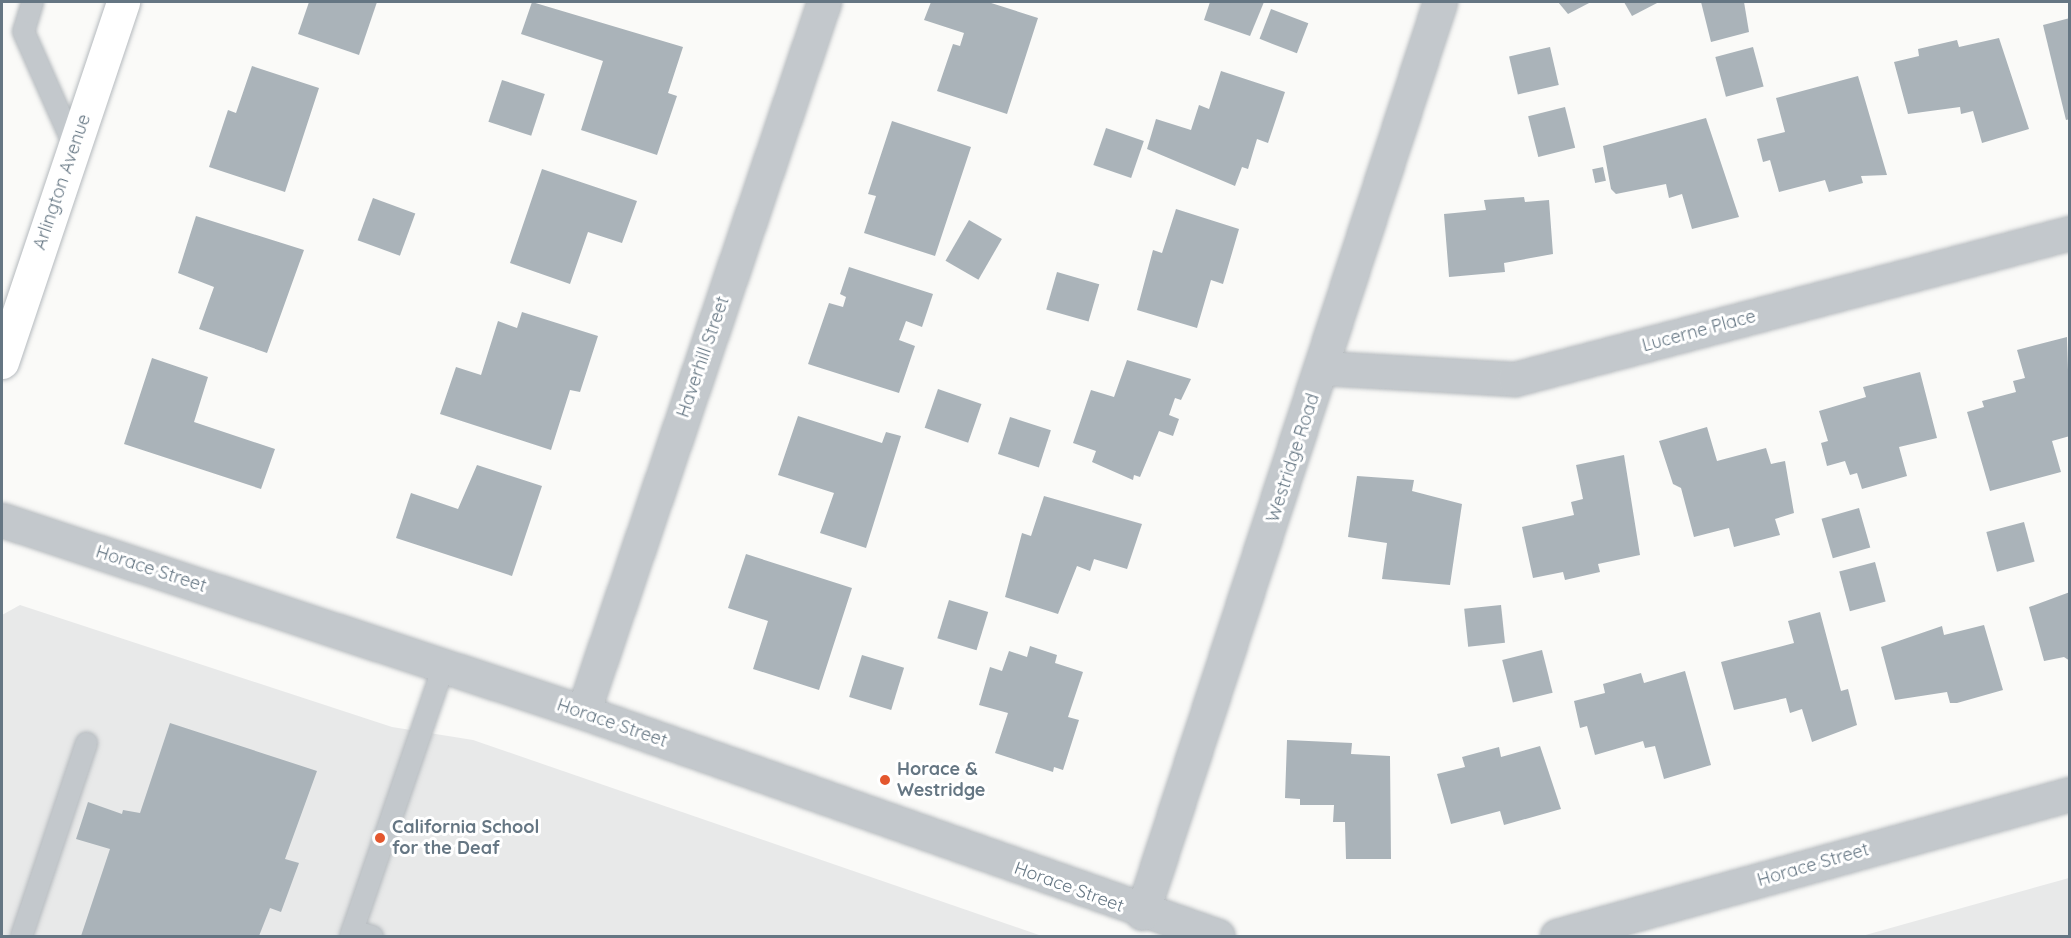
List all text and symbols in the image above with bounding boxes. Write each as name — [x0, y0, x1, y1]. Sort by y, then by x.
street label: Arlington Avenue — [29, 111, 95, 253]
street label: Haverhill Street — [672, 294, 734, 420]
street label: Lucerne Place — [1640, 305, 1758, 357]
street label: Westridge Road — [1262, 391, 1324, 525]
street label: Horace Street — [93, 541, 209, 597]
street label: Horace Street — [554, 694, 670, 752]
place label: Horace & Westridge — [897, 759, 985, 802]
marker: Horace & Westridge — [878, 773, 892, 787]
place label: California School for the Deaf — [392, 817, 539, 860]
marker: California School for the Deaf — [373, 831, 387, 845]
street label: Horace Street — [1755, 839, 1871, 891]
street label: Horace Street — [1011, 857, 1127, 917]

